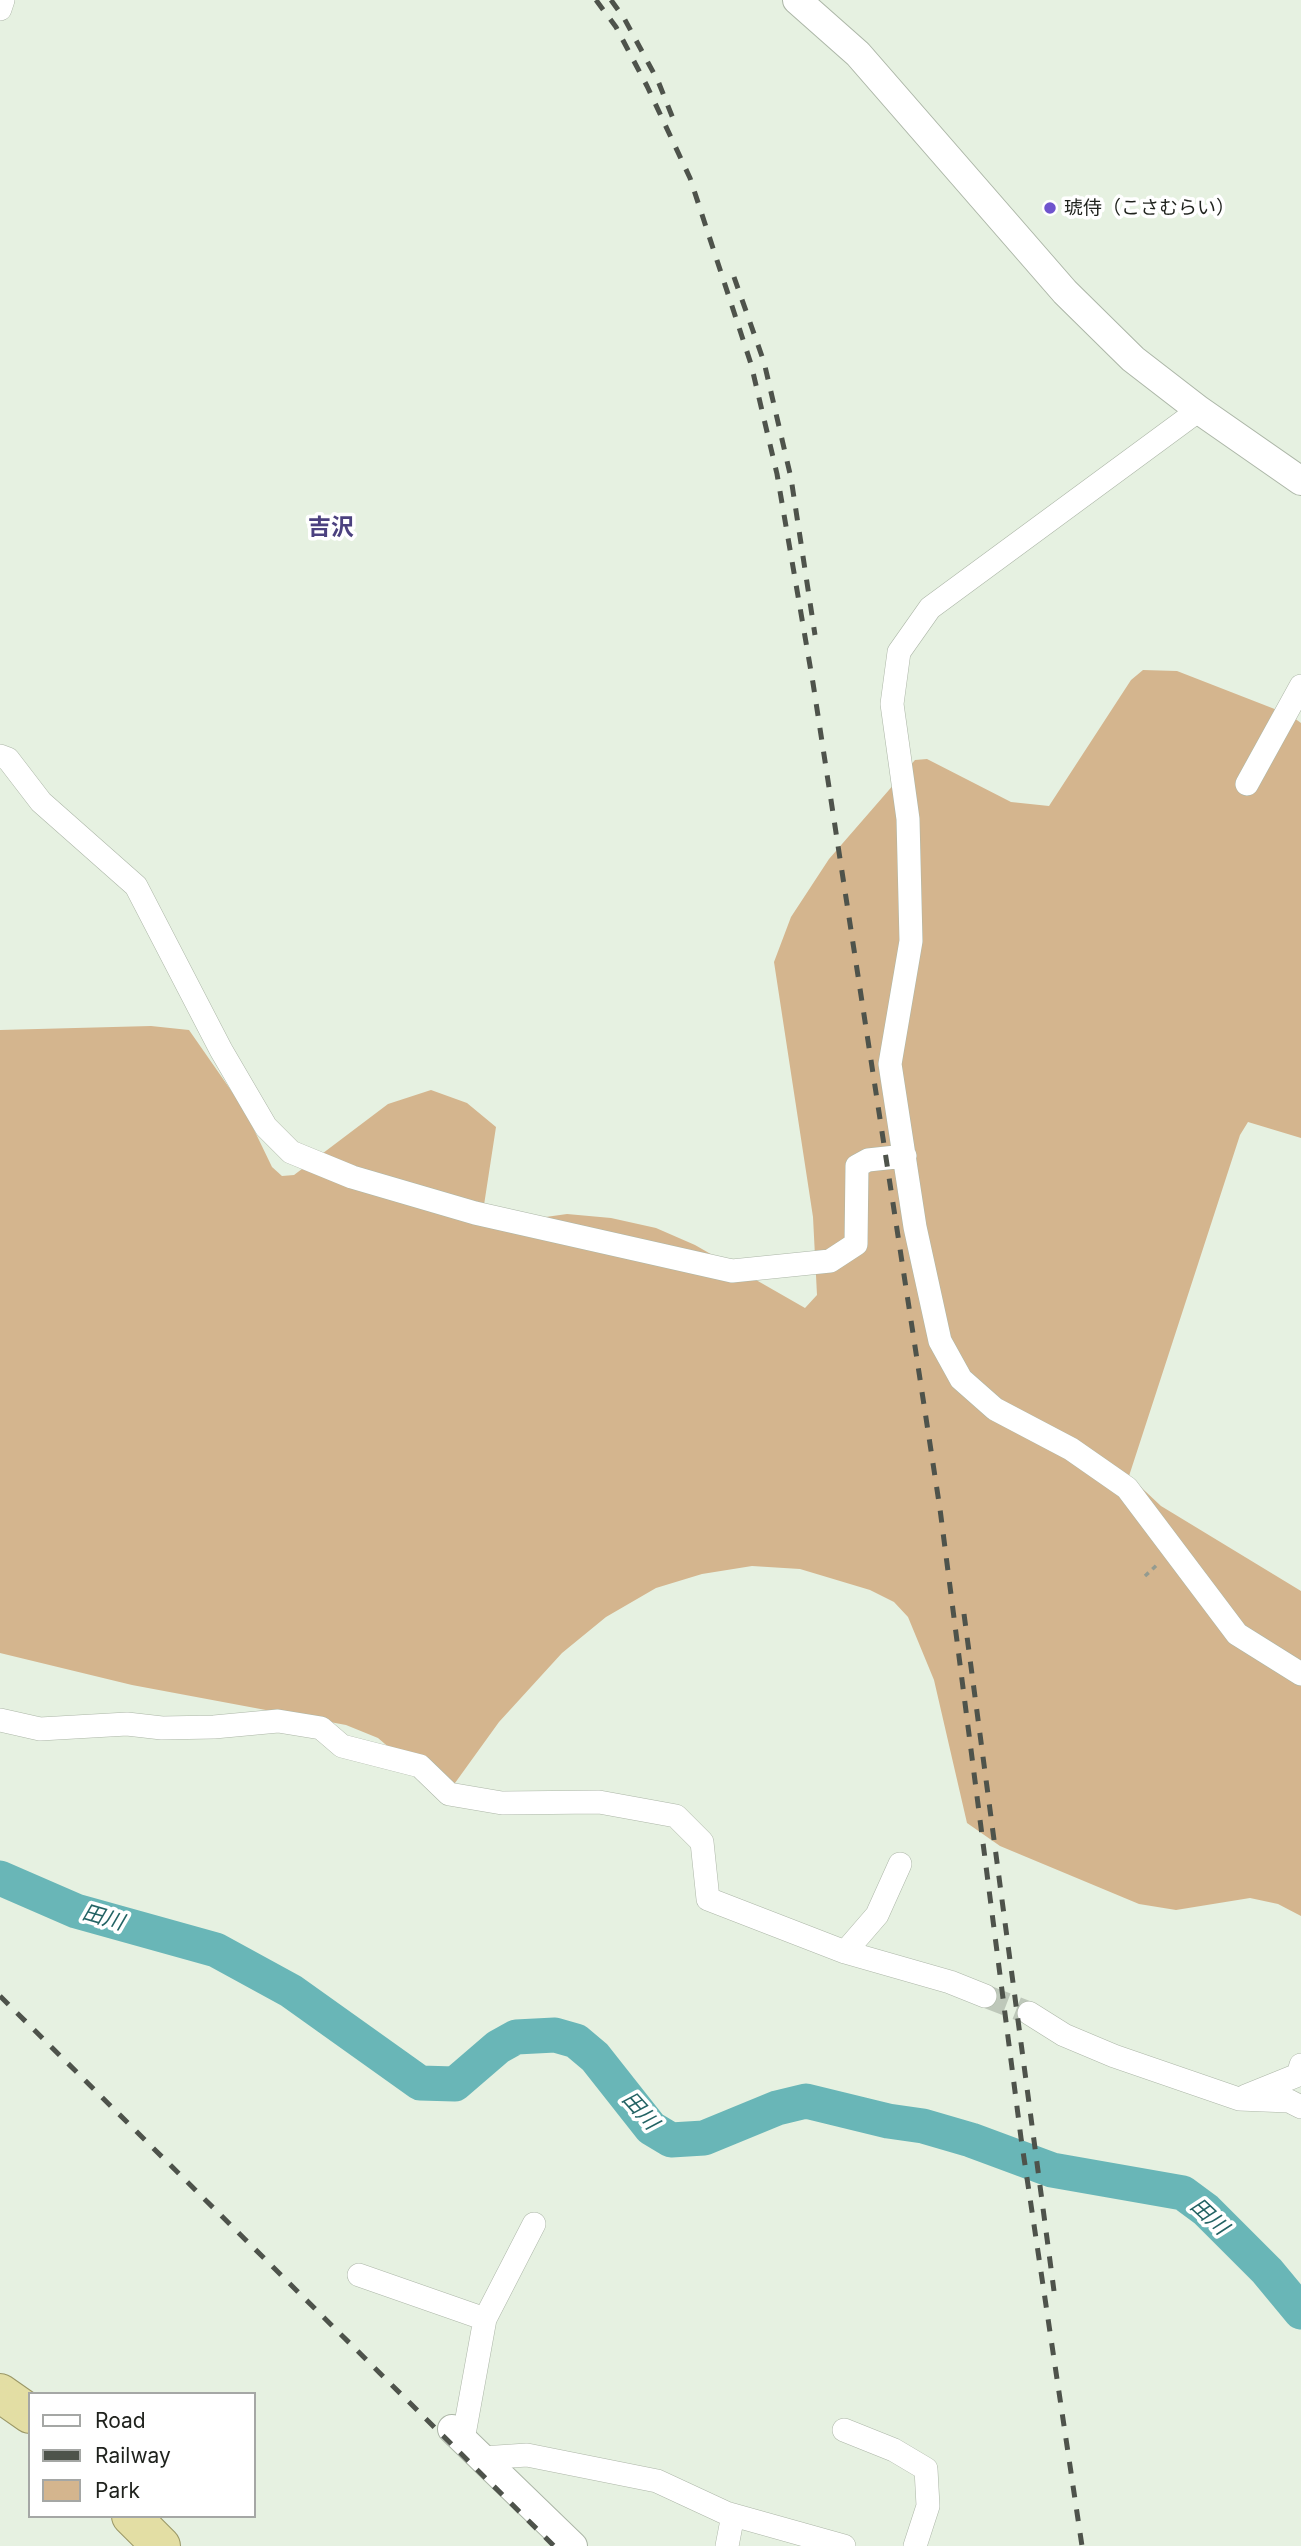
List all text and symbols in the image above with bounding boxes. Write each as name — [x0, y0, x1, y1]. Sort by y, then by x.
place label: 琥侍（こさむらい） — [1064, 197, 1235, 219]
marker: 琥侍（こさむらい） — [1042, 200, 1058, 216]
district label: 吉沢 — [308, 514, 354, 542]
water label: 田川 — [79, 1900, 127, 1936]
water label: 田川 — [617, 2087, 663, 2135]
water label: 田川 — [1185, 2193, 1233, 2241]
legend — [28, 2392, 256, 2518]
text: Road — [95, 2408, 146, 2433]
text: Railway — [95, 2443, 171, 2468]
text: Park — [95, 2478, 140, 2503]

